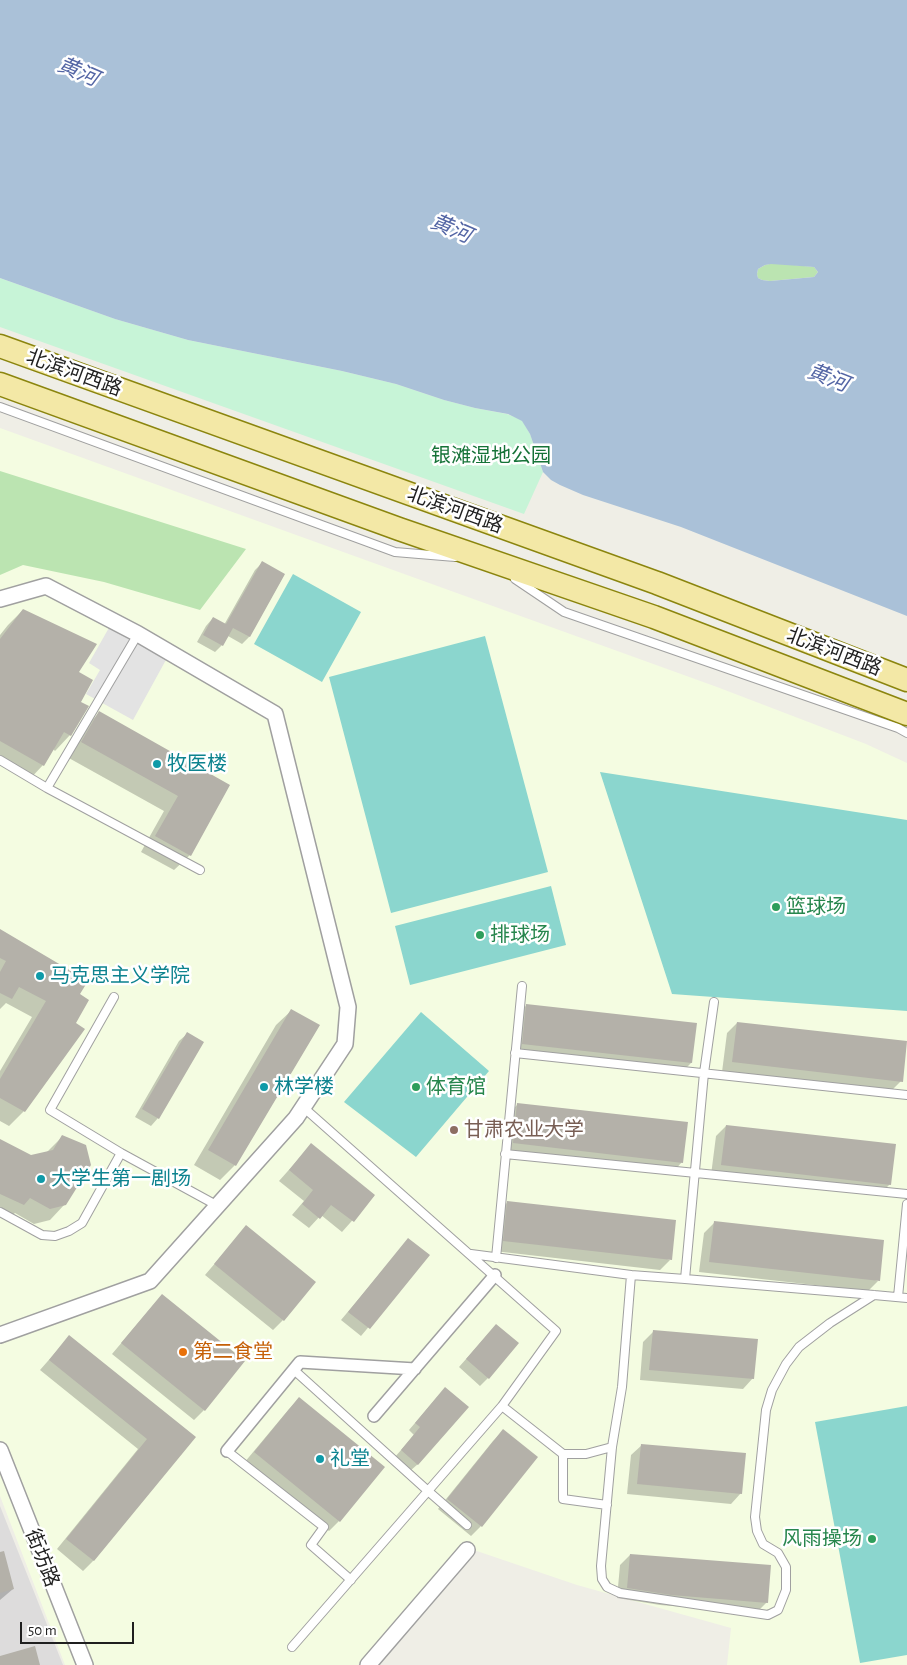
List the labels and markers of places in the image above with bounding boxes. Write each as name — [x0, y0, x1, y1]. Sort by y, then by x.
place label: 牧医楼 — [167, 752, 227, 776]
marker: 牧医楼 — [151, 758, 163, 770]
place label: 篮球场 — [786, 895, 846, 919]
marker: 篮球场 — [770, 901, 782, 913]
place label: 排球场 — [490, 923, 550, 947]
marker: 排球场 — [474, 929, 486, 941]
place label: 马克思主义学院 — [50, 964, 190, 988]
marker: 马克思主义学院 — [34, 970, 46, 982]
place label: 林学楼 — [274, 1075, 334, 1099]
place label: 体育馆 — [426, 1075, 486, 1099]
marker: 林学楼 — [258, 1081, 270, 1093]
marker: 体育馆 — [410, 1081, 422, 1093]
place label: 甘肃农业大学 — [464, 1118, 584, 1142]
marker: 甘肃农业大学 — [448, 1124, 460, 1136]
place label: 大学生第一剧场 — [51, 1167, 191, 1191]
marker: 大学生第一剧场 — [35, 1173, 47, 1185]
place label: 第二食堂 — [193, 1340, 273, 1364]
marker: 第二食堂 — [177, 1346, 189, 1358]
place label: 礼堂 — [330, 1447, 370, 1471]
marker: 礼堂 — [314, 1453, 326, 1465]
place label: 风雨操场 — [782, 1527, 862, 1551]
marker: 风雨操场 — [866, 1533, 878, 1545]

